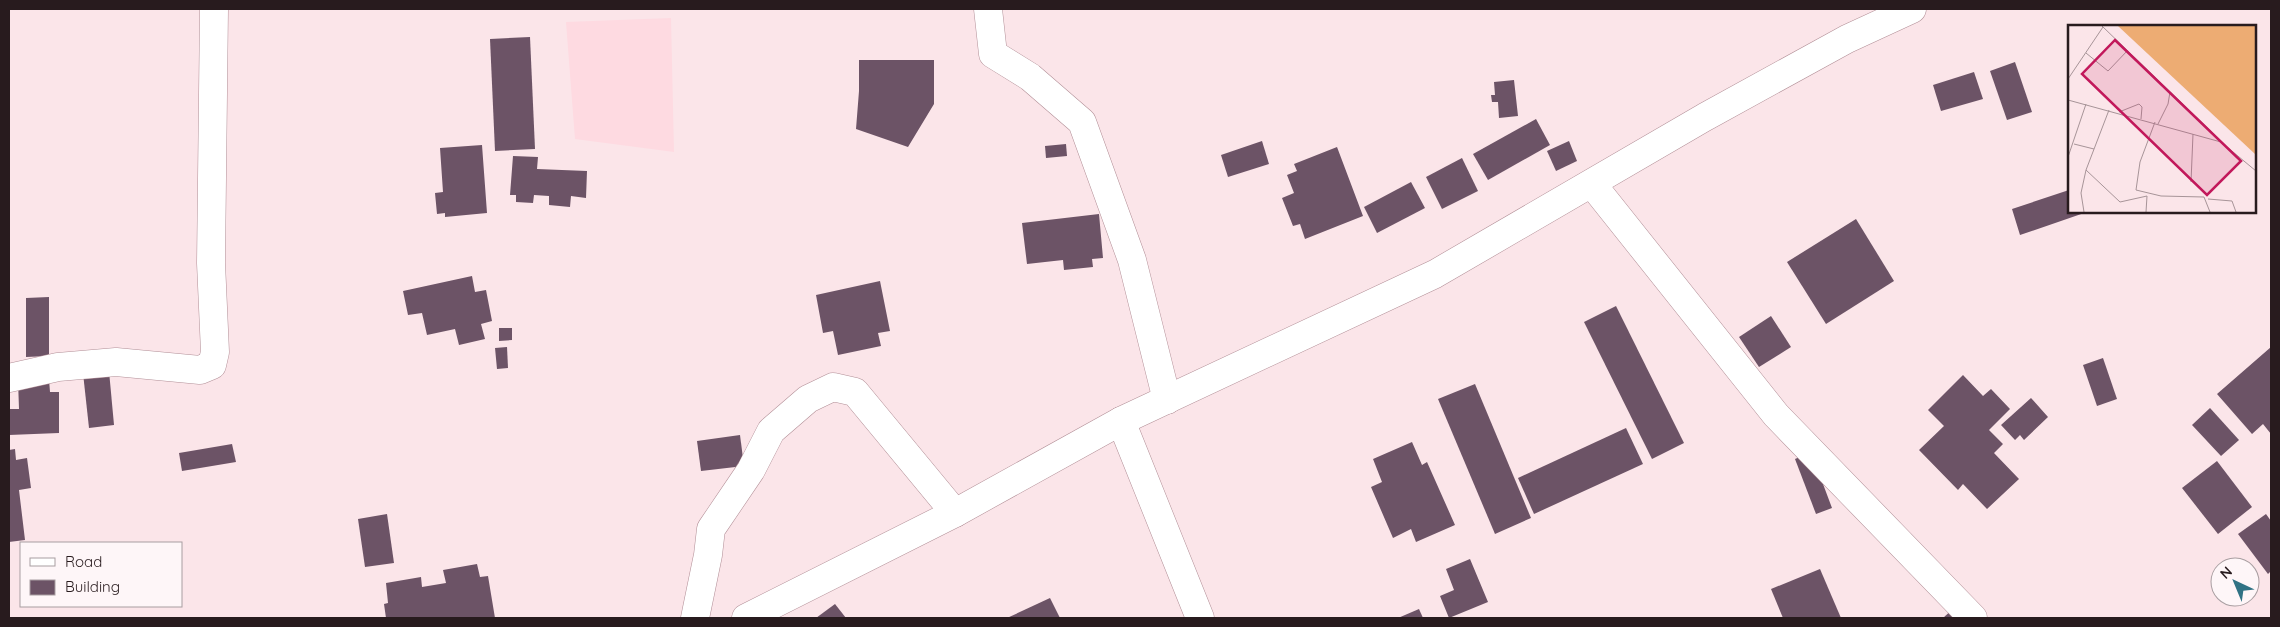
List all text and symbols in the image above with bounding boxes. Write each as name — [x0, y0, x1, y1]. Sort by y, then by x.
inset map — [2068, 25, 2255, 212]
legend — [20, 542, 182, 607]
text: Road — [65, 552, 102, 571]
north arrow — [2210, 557, 2260, 607]
text: N — [2216, 563, 2236, 583]
text: Building — [65, 577, 120, 596]

